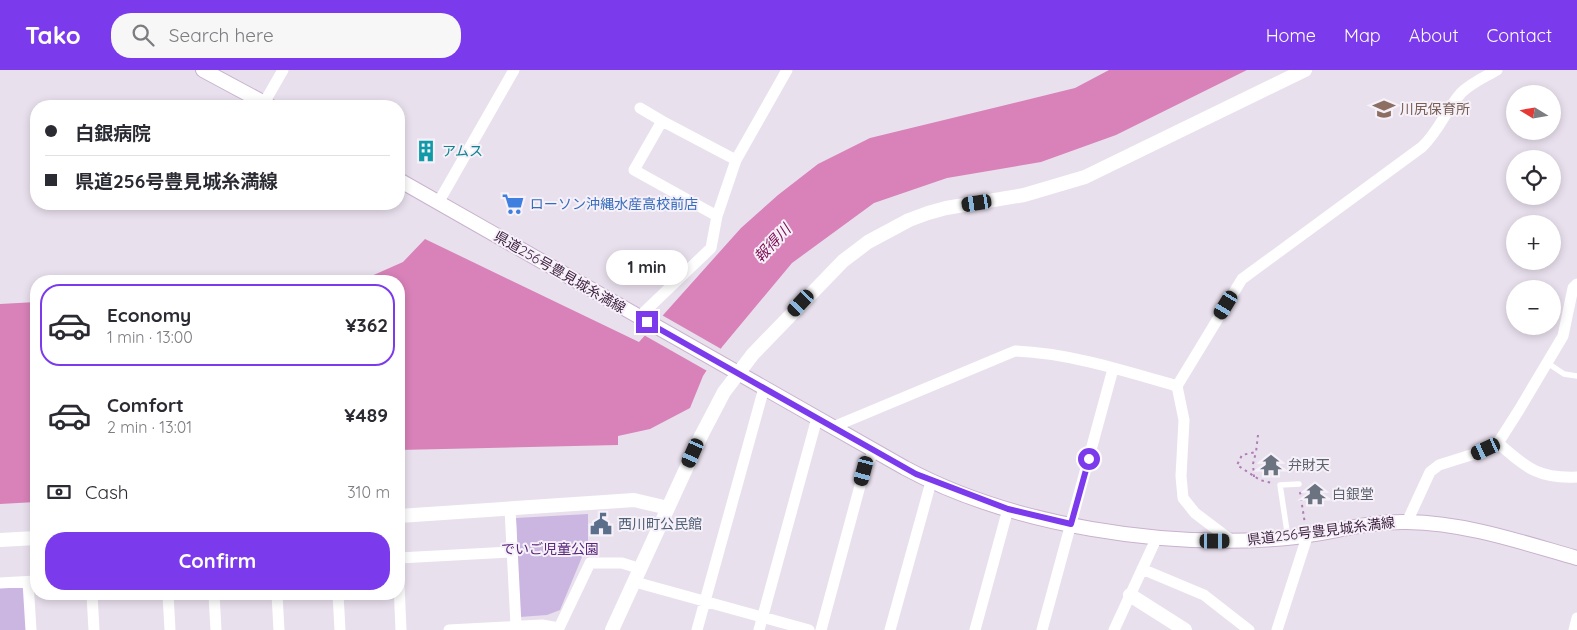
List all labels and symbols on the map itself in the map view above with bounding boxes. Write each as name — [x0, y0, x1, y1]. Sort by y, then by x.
north arrow — [1506, 85, 1561, 140]
school or university icon: 川尻保育所 — [1371, 96, 1397, 122]
place label: 川尻保育所 — [1400, 100, 1470, 118]
building icon: アムス — [413, 138, 439, 164]
place label: アムス — [442, 142, 483, 160]
supermarket icon: ローソン沖縄水産高校前店 — [500, 191, 526, 217]
car — [961, 193, 992, 213]
place label: ローソン沖縄水産高校前店 — [530, 195, 698, 213]
water label: 報得川 — [750, 219, 796, 266]
street label: 県道256号豊見城糸満線 — [491, 227, 629, 317]
callout: 1 min — [606, 250, 688, 284]
car — [785, 287, 816, 319]
car — [1211, 288, 1240, 322]
route end — [636, 311, 658, 333]
car — [680, 436, 705, 470]
car — [1469, 436, 1502, 462]
route start — [1078, 448, 1100, 470]
temple icon: 弁財天 — [1258, 452, 1284, 478]
car — [852, 455, 875, 487]
place label: 弁財天 — [1288, 456, 1330, 474]
temple icon: 白銀堂 — [1302, 481, 1328, 507]
place label: 白銀堂 — [1332, 485, 1374, 503]
public building icon: 西川町公民館 — [588, 511, 614, 537]
street label: 県道256号豊見城糸満線 — [1246, 513, 1396, 549]
place label: 西川町公民館 — [618, 515, 702, 533]
car — [1200, 534, 1230, 549]
park label: でいご児童公園 — [501, 540, 599, 558]

